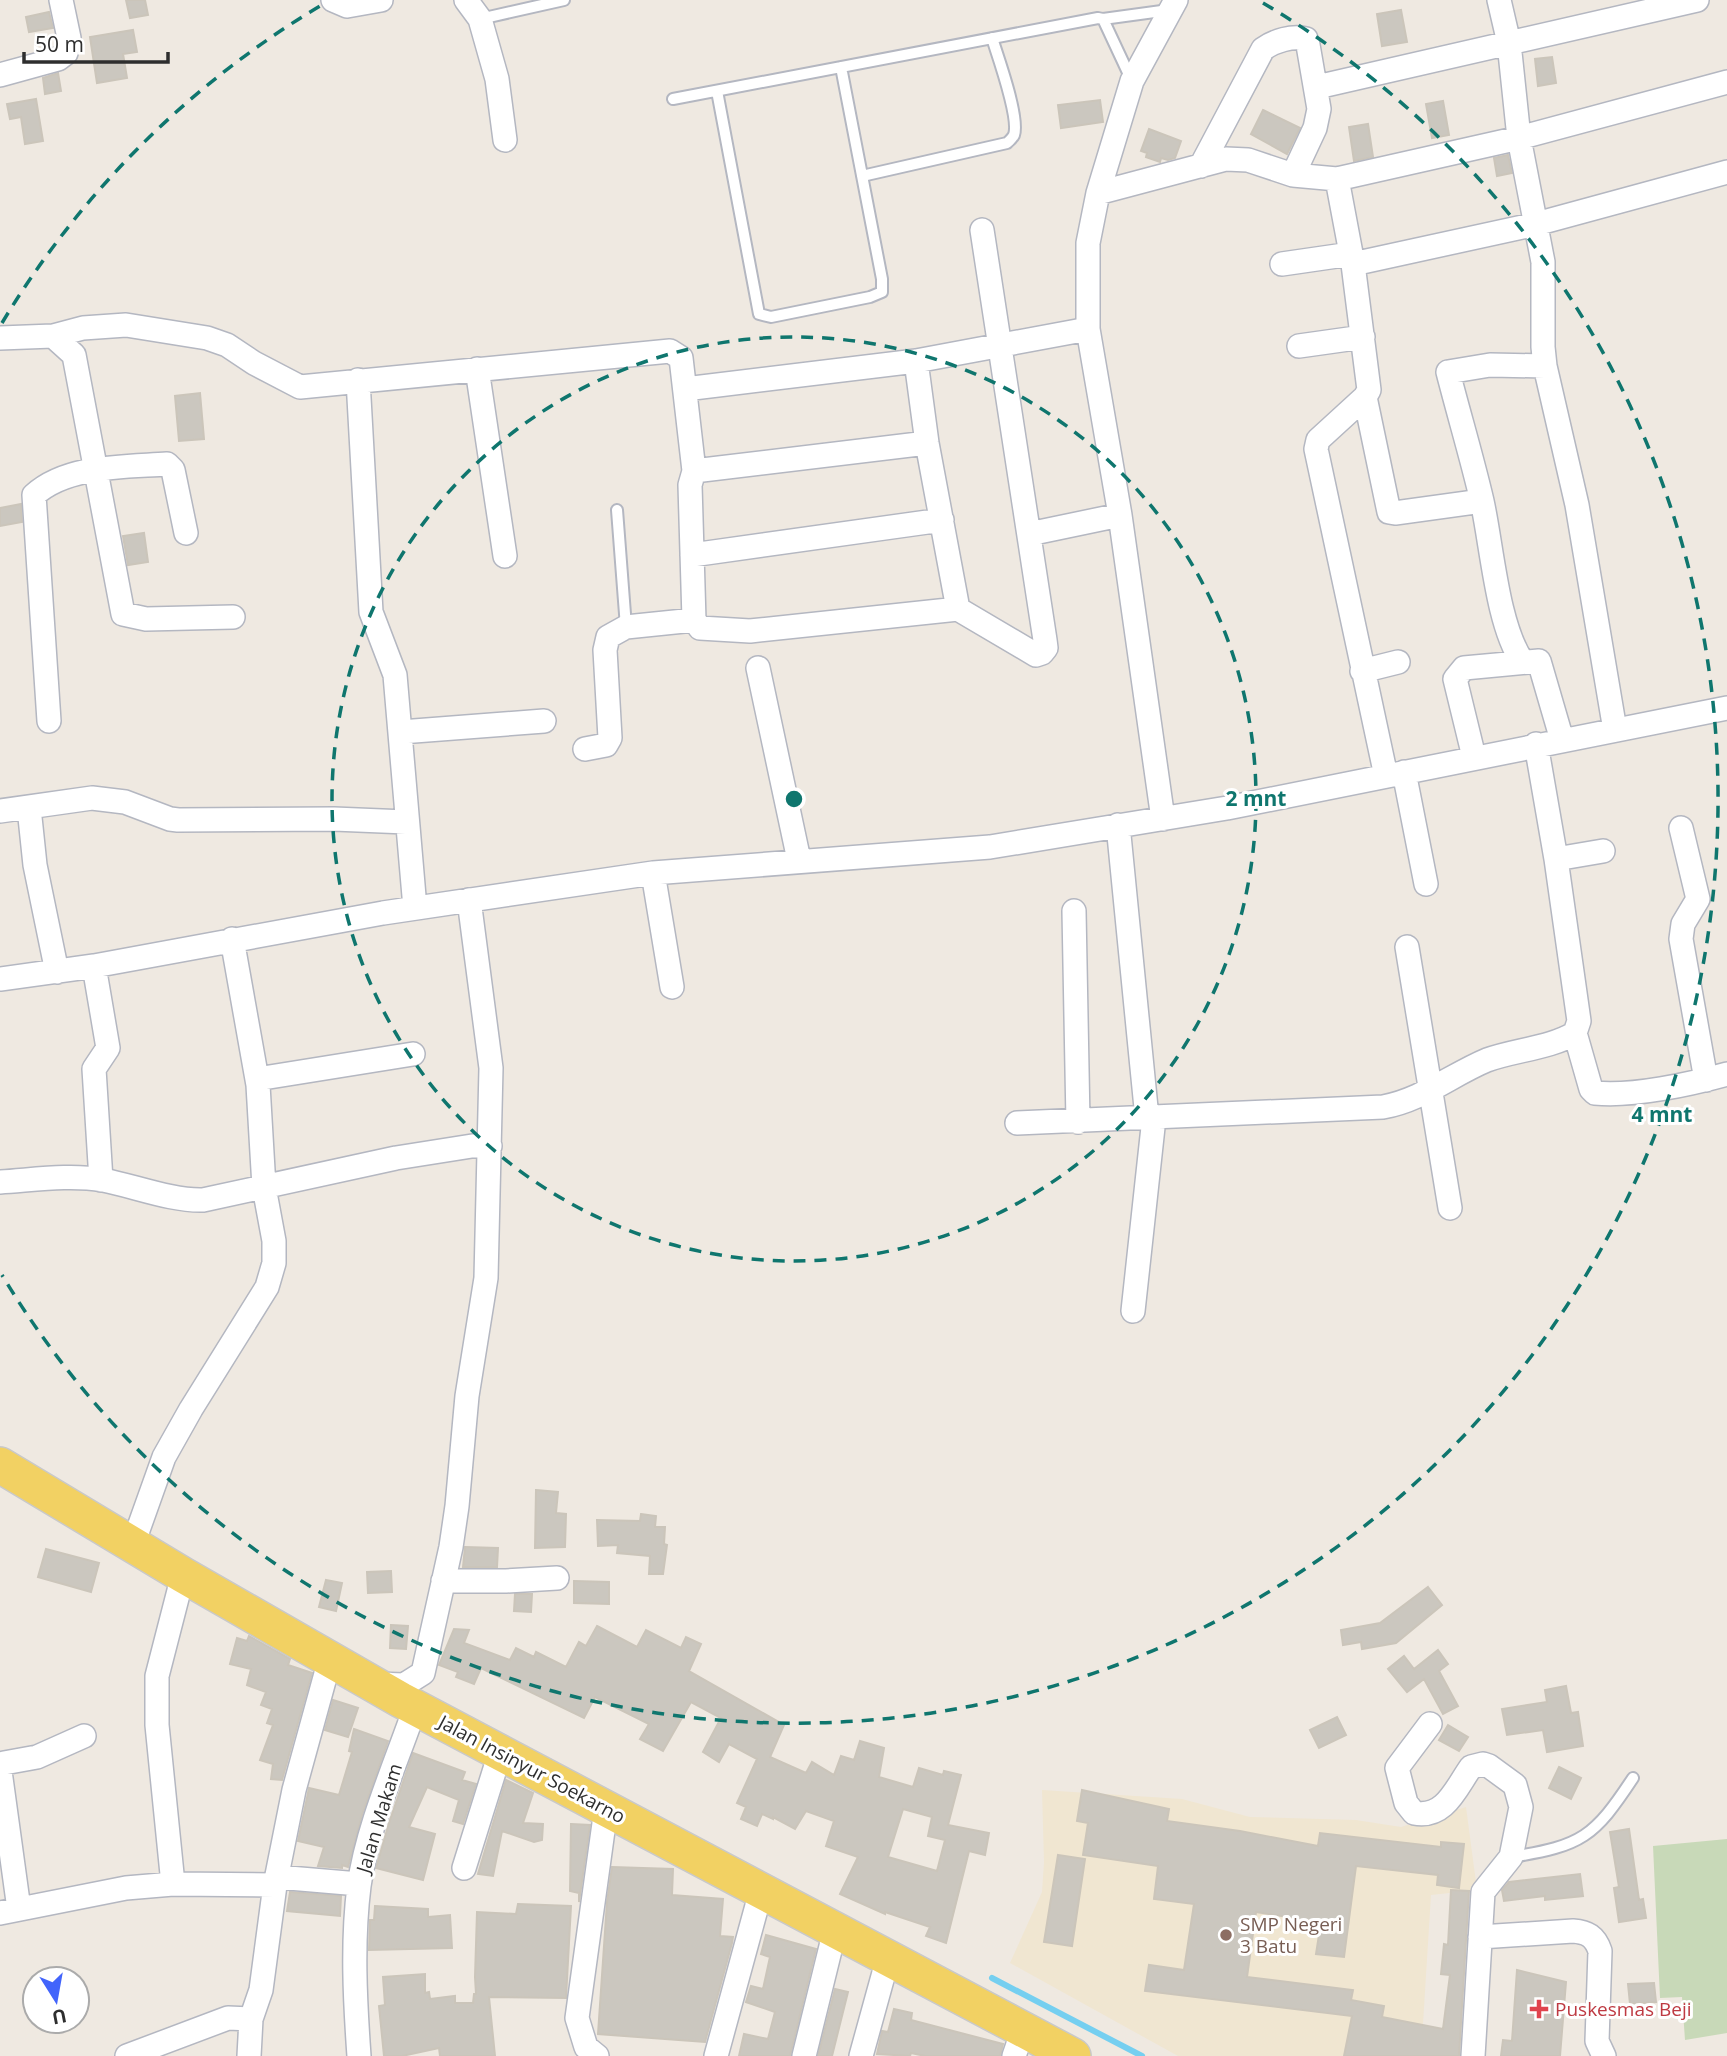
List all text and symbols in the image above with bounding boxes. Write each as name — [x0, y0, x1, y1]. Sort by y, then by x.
scale bar — [24, 21, 168, 65]
text: 50 m — [35, 30, 84, 58]
text: 2 mnt — [1225, 784, 1287, 812]
centre of rings — [782, 787, 806, 811]
text: 4 mnt — [1631, 1100, 1693, 1128]
street label: Jalan Insinyur Soekarno — [432, 1708, 630, 1829]
street label: Jalan Makam — [349, 1760, 408, 1878]
place label: SMP Negeri 3 Batu — [1240, 1911, 1342, 1959]
marker: SMP Negeri 3 Batu — [1218, 1927, 1234, 1943]
north arrow — [21, 1965, 91, 2035]
place label: Puskesmas Beji — [1555, 1996, 1692, 2022]
marker: Puskesmas Beji — [1529, 1999, 1549, 2019]
text: U — [50, 2003, 69, 2031]

